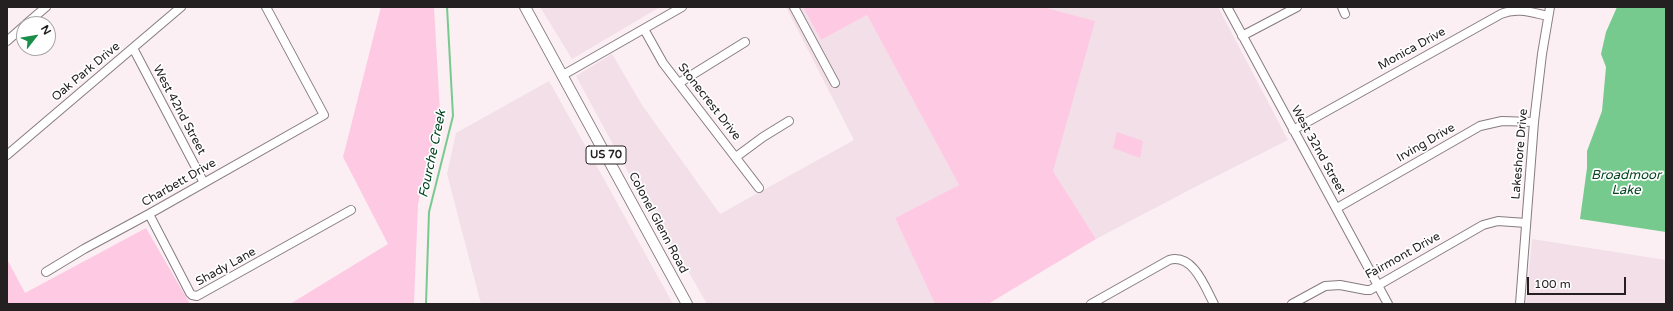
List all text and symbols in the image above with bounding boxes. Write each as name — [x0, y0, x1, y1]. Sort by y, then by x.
north arrow — [16, 16, 56, 56]
text: N — [38, 23, 54, 37]
street label: Monica Drive — [1376, 25, 1448, 73]
street label: Oak Park Drive — [49, 39, 123, 105]
street label: Stonecrest Drive — [675, 61, 743, 143]
street label: West 42nd Street — [149, 63, 209, 157]
street label: West 32nd Street — [1288, 103, 1348, 197]
street label: Lakeshore Drive — [1509, 108, 1531, 200]
water label: Fourche Creek — [416, 109, 450, 199]
street label: Irving Drive — [1394, 121, 1458, 165]
road number: US 70 — [586, 146, 626, 164]
street label: Charbett Drive — [139, 156, 219, 210]
water label: Broadmoor Lake — [1591, 168, 1661, 199]
street label: Colonel Glenn Road — [625, 170, 691, 276]
street label: Fairmont Drive — [1363, 229, 1443, 283]
street label: Shady Lane — [194, 245, 258, 289]
scale bar — [1529, 269, 1628, 295]
text: 100 m — [1534, 277, 1571, 291]

